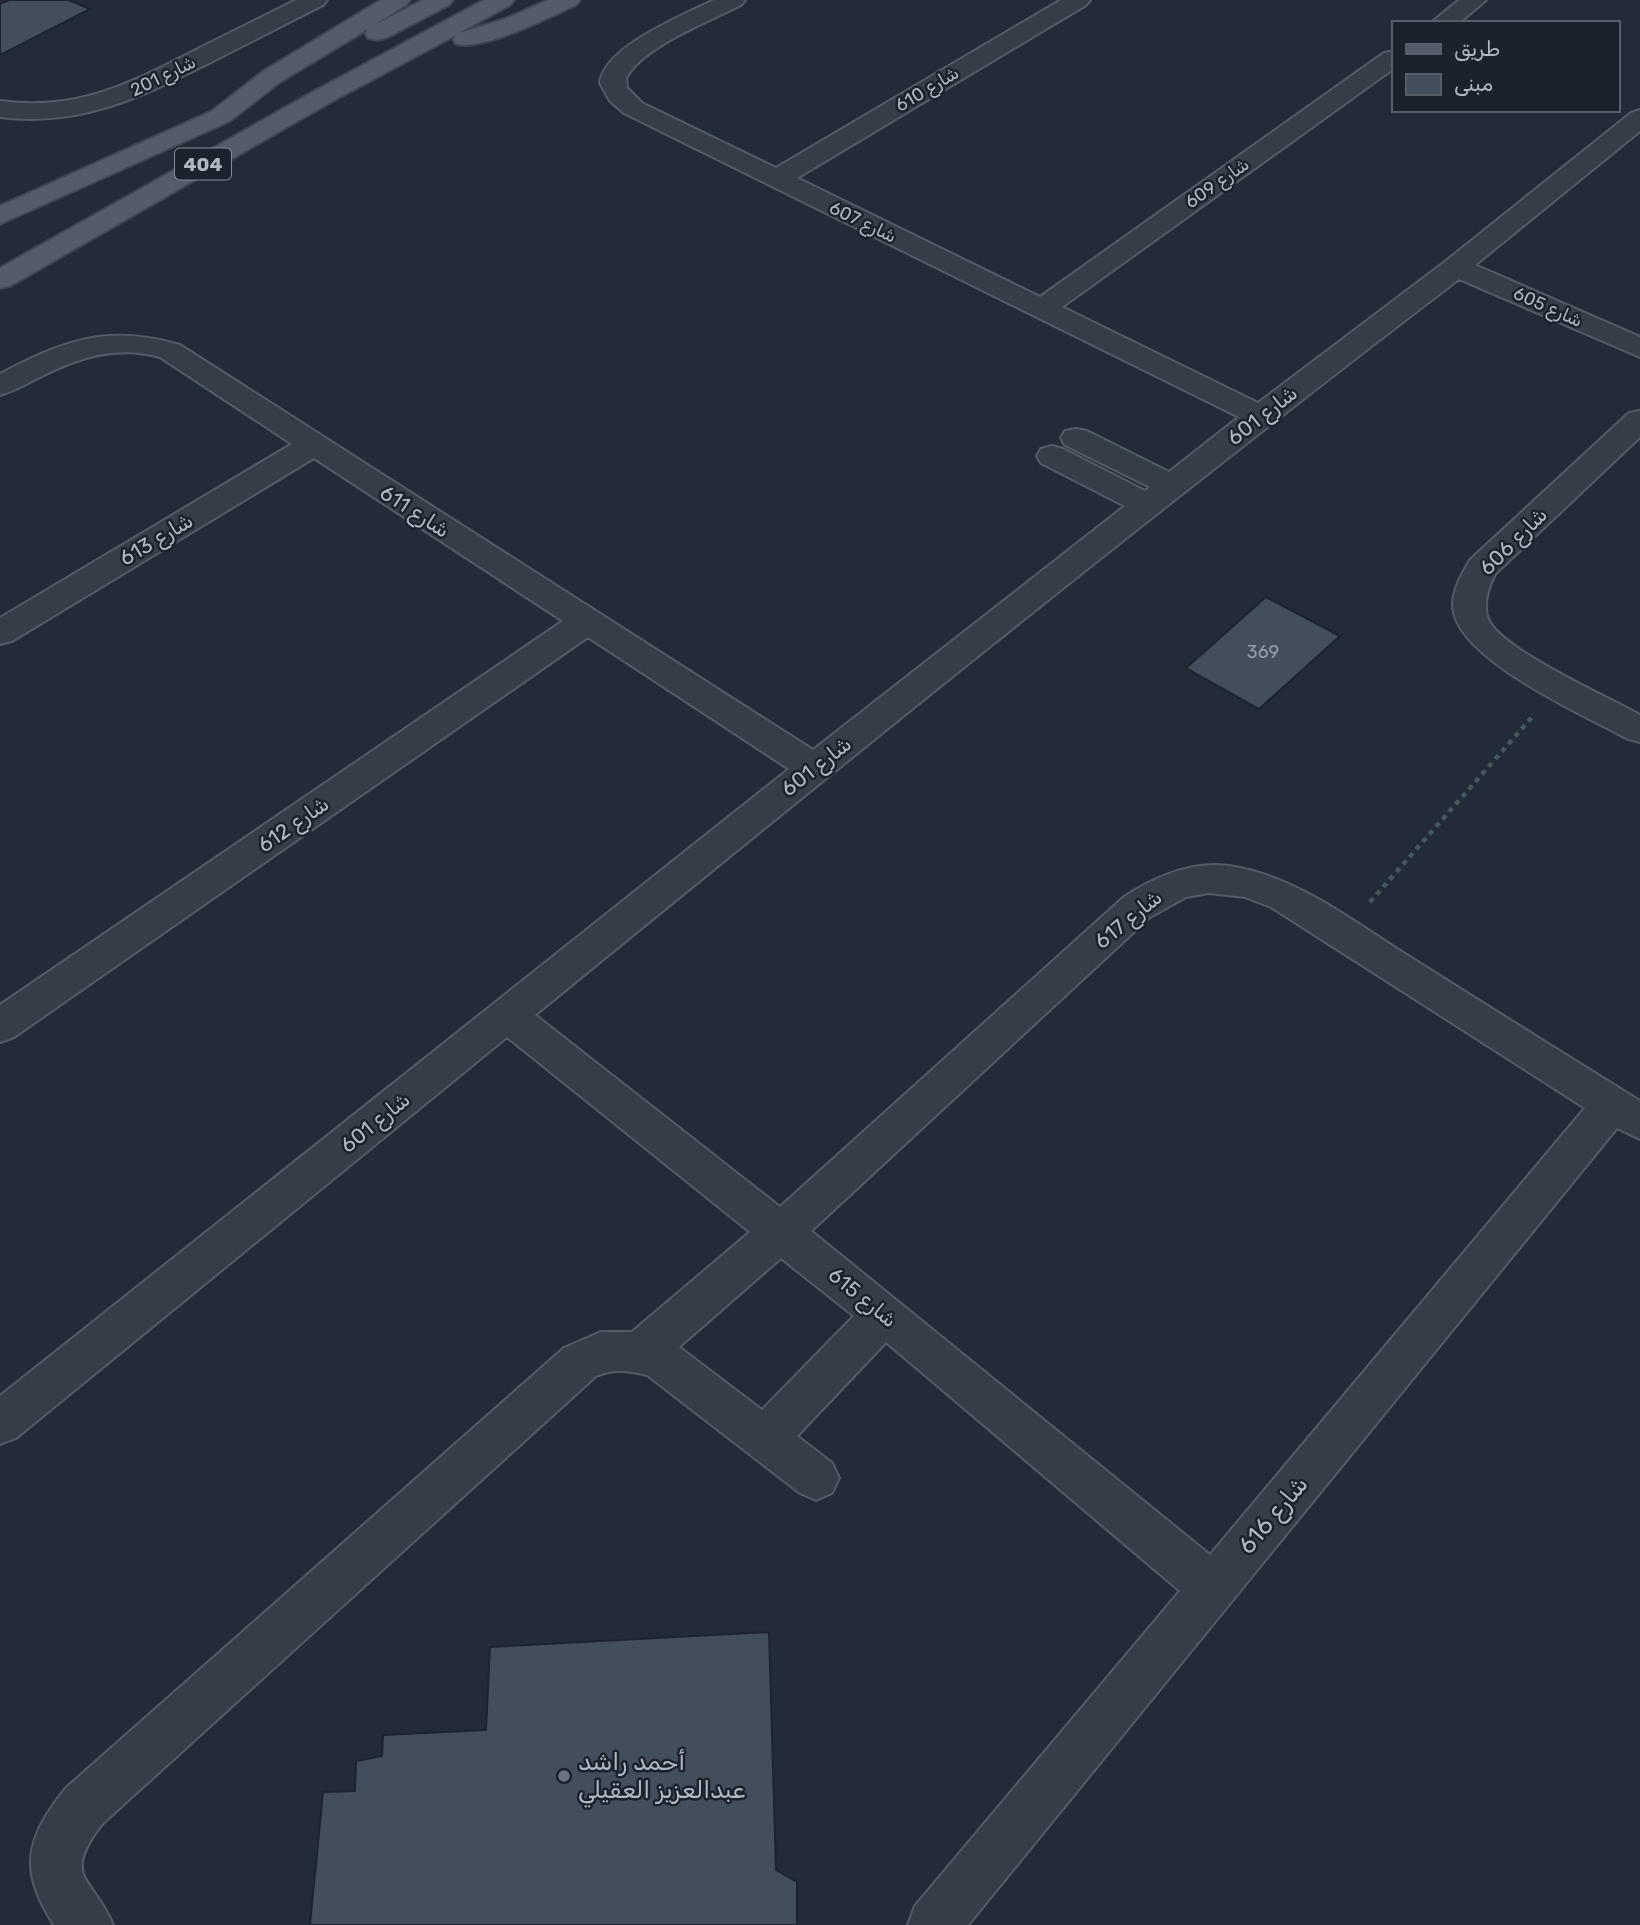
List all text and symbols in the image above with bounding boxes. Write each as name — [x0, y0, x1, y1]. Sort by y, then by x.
legend — [1392, 21, 1619, 112]
text: طريق — [1454, 36, 1500, 61]
street label: شارع 201 — [127, 51, 200, 102]
street label: شارع 610 — [891, 61, 963, 117]
text: مبنى — [1454, 71, 1493, 96]
road number: 404 — [175, 148, 231, 180]
street label: شارع 609 — [1181, 153, 1254, 214]
street label: شارع 607 — [825, 196, 900, 249]
street label: شارع 605 — [1510, 282, 1586, 333]
street label: شارع 601 — [1222, 380, 1303, 452]
street label: شارع 611 — [375, 479, 454, 544]
street label: شارع 606 — [1474, 502, 1554, 582]
street label: شارع 613 — [115, 507, 198, 572]
house number: 369 — [1247, 641, 1279, 663]
street label: شارع 601 — [776, 731, 857, 803]
street label: شارع 612 — [253, 791, 334, 859]
street label: شارع 617 — [1089, 884, 1168, 955]
street label: شارع 601 — [335, 1086, 416, 1159]
street label: شارع 615 — [822, 1262, 902, 1334]
street label: شارع 616 — [1232, 1470, 1315, 1561]
place label: أحمد راشد عبدالعزيز العقيلي — [578, 1748, 745, 1808]
marker: أحمد راشد عبدالعزيز العقيلي — [556, 1768, 572, 1784]

